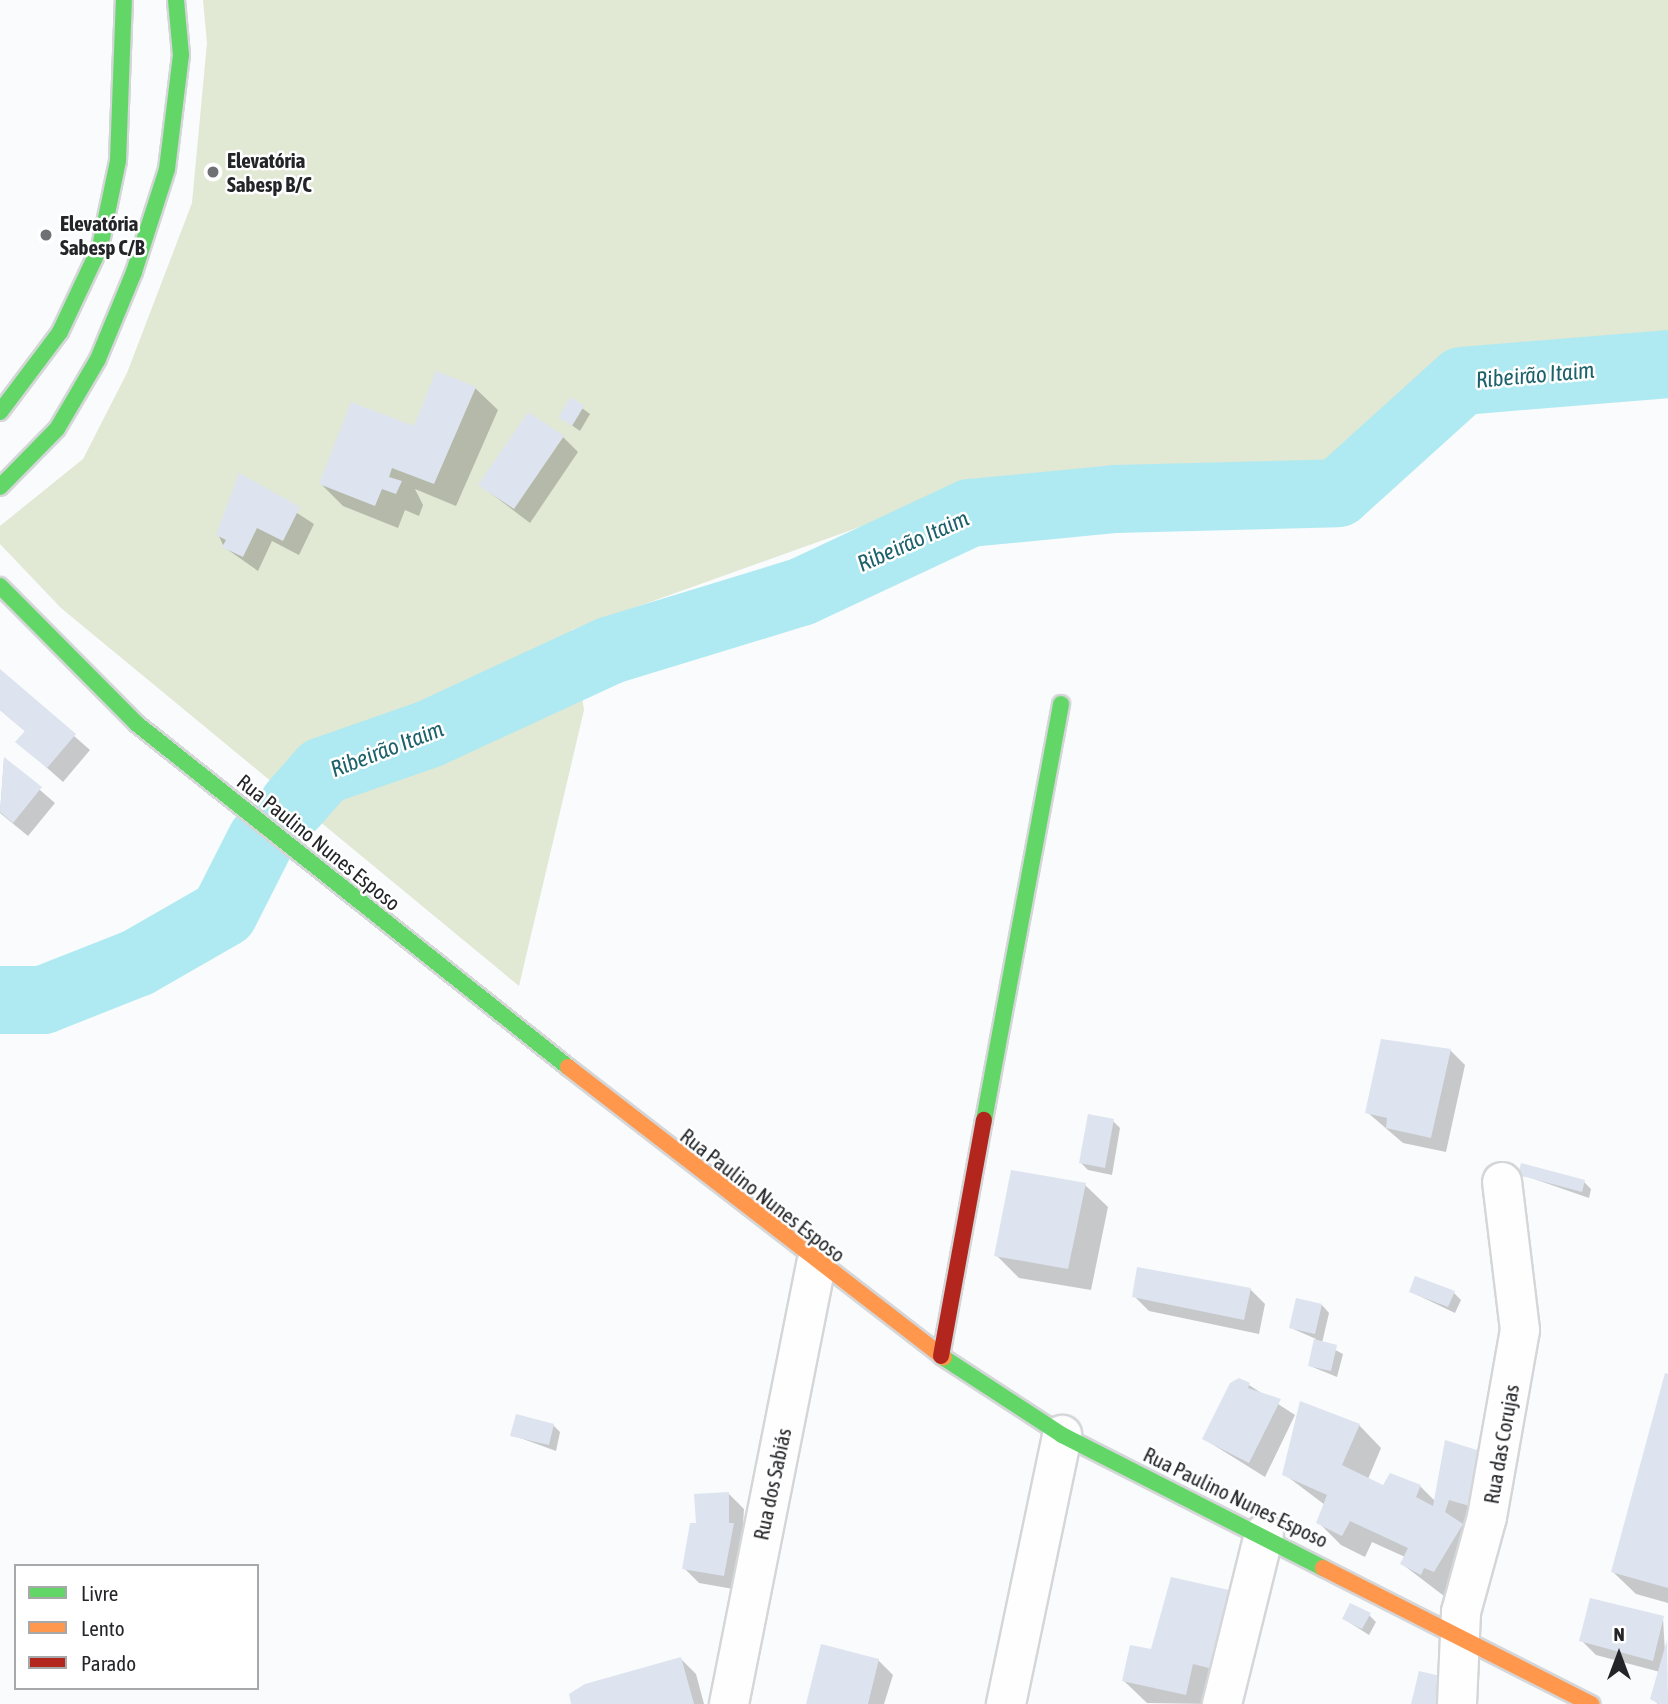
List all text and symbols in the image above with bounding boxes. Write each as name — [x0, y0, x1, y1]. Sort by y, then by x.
place label: Elevatória Sabesp B/C — [227, 147, 312, 197]
marker: Elevatória Sabesp B/C — [205, 164, 221, 180]
place label: Elevatória Sabesp C/B — [60, 210, 145, 260]
marker: Elevatória Sabesp C/B — [38, 227, 54, 243]
water label: Ribeirão Itaim — [1475, 356, 1595, 394]
water label: Ribeirão Itaim — [853, 504, 973, 578]
water label: Ribeirão Itaim — [327, 715, 447, 783]
street label: Rua Paulino Nunes Esposo — [232, 769, 406, 915]
street label: Rua Paulino Nunes Esposo — [675, 1123, 851, 1267]
street label: Rua das Corujas — [1478, 1382, 1524, 1506]
street label: Rua dos Sabiás — [748, 1426, 796, 1542]
street label: Rua Paulino Nunes Esposo — [1140, 1441, 1332, 1553]
legend — [14, 1564, 259, 1690]
text: Livre — [81, 1581, 118, 1605]
text: Lento — [81, 1616, 125, 1640]
north arrow — [1584, 1620, 1654, 1690]
text: N — [1613, 1623, 1625, 1645]
text: Parado — [81, 1651, 136, 1675]

